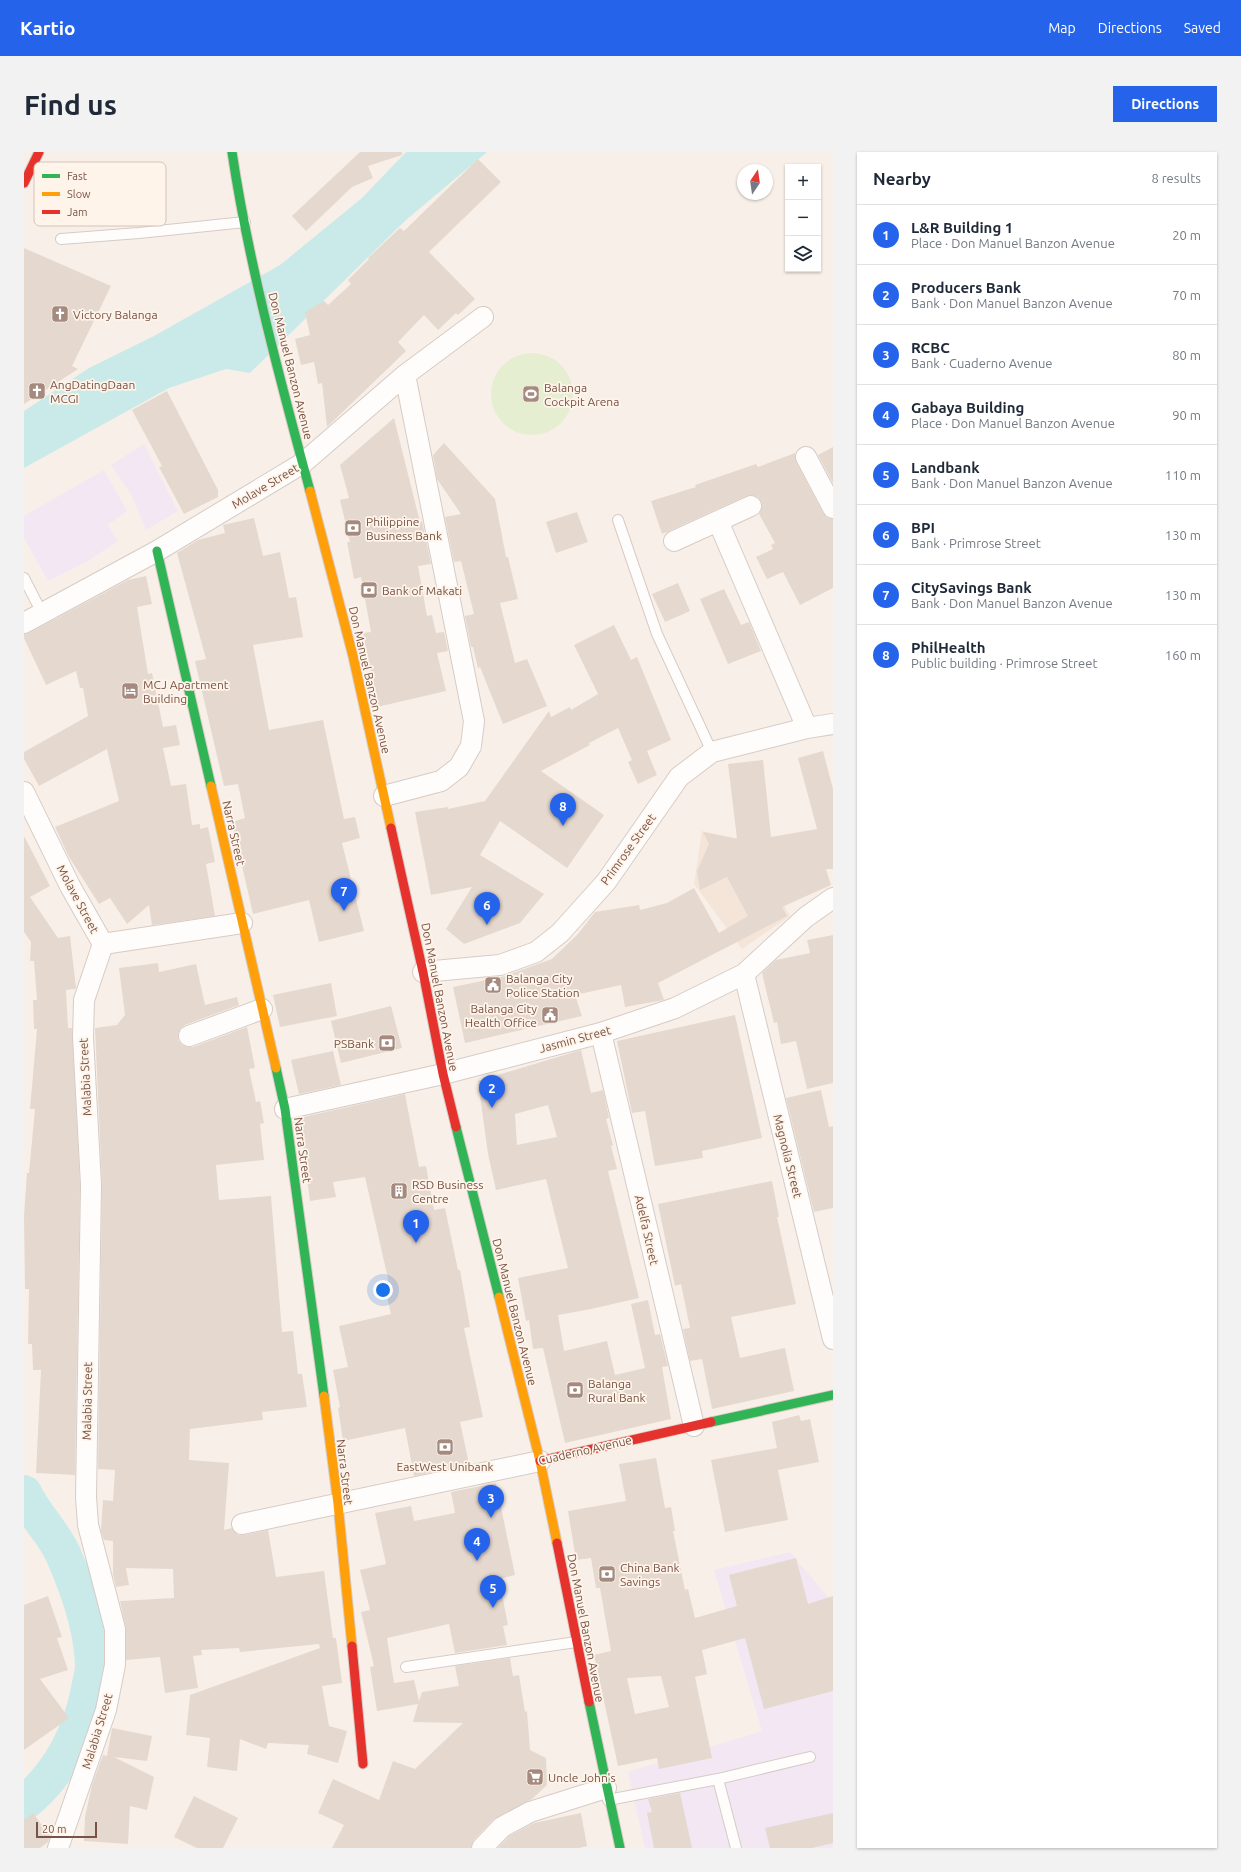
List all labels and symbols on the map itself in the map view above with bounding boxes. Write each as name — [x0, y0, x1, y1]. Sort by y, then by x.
legend — [34, 162, 166, 226]
north arrow — [737, 164, 773, 200]
text: Fast — [67, 170, 88, 182]
text: Slow — [67, 188, 91, 200]
text: Jam — [67, 206, 88, 218]
street label: Don Manuel Banzon Avenue — [266, 291, 316, 441]
church icon: Victory Balanga — [50, 304, 70, 324]
place label: Victory Balanga — [73, 308, 158, 321]
place label: AngDatingDaan MCGI — [50, 378, 135, 405]
church icon: AngDatingDaan MCGI — [27, 381, 47, 401]
place label: Balanga Cockpit Arena — [544, 381, 619, 408]
sports icon: Balanga Cockpit Arena — [521, 384, 541, 404]
street label: Molave Street — [229, 461, 301, 511]
place label: Philippine Business Bank — [366, 515, 442, 542]
bank icon: Philippine Business Bank — [343, 518, 363, 538]
bank icon: Bank of Makati — [359, 580, 379, 600]
place label: Bank of Makati — [382, 584, 462, 597]
street label: Don Manuel Banzon Avenue — [347, 605, 393, 755]
place label: MCJ Apartment Building — [143, 678, 229, 705]
hotel icon: MCJ Apartment Building — [120, 681, 140, 701]
pin: 8 — [550, 793, 576, 826]
street label: Narra Street — [220, 799, 248, 867]
street label: Primrose Street — [598, 811, 658, 887]
street label: Molave Street — [55, 863, 102, 936]
pin: 7 — [331, 878, 357, 911]
pin: 6 — [474, 892, 500, 925]
street label: Don Manuel Banzon Avenue — [419, 922, 461, 1072]
place label: Balanga City Police Station — [506, 972, 580, 999]
public building icon: Balanga City Police Station — [483, 975, 503, 995]
place label: Balanga City Health Office — [465, 1002, 537, 1029]
public building icon: Balanga City Health Office — [540, 1005, 560, 1025]
street label: Jasmin Street — [538, 1023, 613, 1055]
bank icon: PSBank — [377, 1033, 397, 1053]
street label: Malabia Street — [76, 1037, 94, 1116]
place label: PSBank — [334, 1037, 374, 1050]
pin: 2 — [479, 1075, 505, 1108]
street label: Magnolia Street — [771, 1113, 805, 1199]
street label: Narra Street — [292, 1116, 314, 1184]
place label: RSD Business Centre — [412, 1178, 484, 1205]
building icon: RSD Business Centre — [389, 1181, 409, 1201]
street label: Adelfa Street — [633, 1194, 661, 1267]
pin: 1 — [403, 1210, 429, 1243]
street label: Don Manuel Banzon Avenue — [490, 1237, 540, 1387]
your location — [373, 1280, 393, 1300]
street label: Malabia Street — [80, 1361, 94, 1440]
place label: Balanga Rural Bank — [588, 1377, 646, 1404]
bank icon: Balanga Rural Bank — [565, 1380, 585, 1400]
street label: Cuaderno Avenue — [537, 1433, 633, 1467]
bank icon: EastWest Unibank — [435, 1437, 455, 1457]
street label: Narra Street — [335, 1438, 356, 1506]
place label: EastWest Unibank — [396, 1460, 494, 1473]
pin: 3 — [478, 1485, 504, 1518]
pin: 4 — [464, 1528, 490, 1561]
street label: Don Manuel Banzon Avenue — [565, 1553, 607, 1703]
place label: China Bank Savings — [620, 1561, 680, 1588]
bank icon: China Bank Savings — [597, 1564, 617, 1584]
pin: 5 — [480, 1575, 506, 1608]
street label: Malabia Street — [79, 1691, 115, 1770]
supermarket icon: Uncle John's — [525, 1767, 545, 1787]
place label: Uncle John's — [548, 1771, 616, 1784]
scale bar — [36, 1820, 97, 1839]

